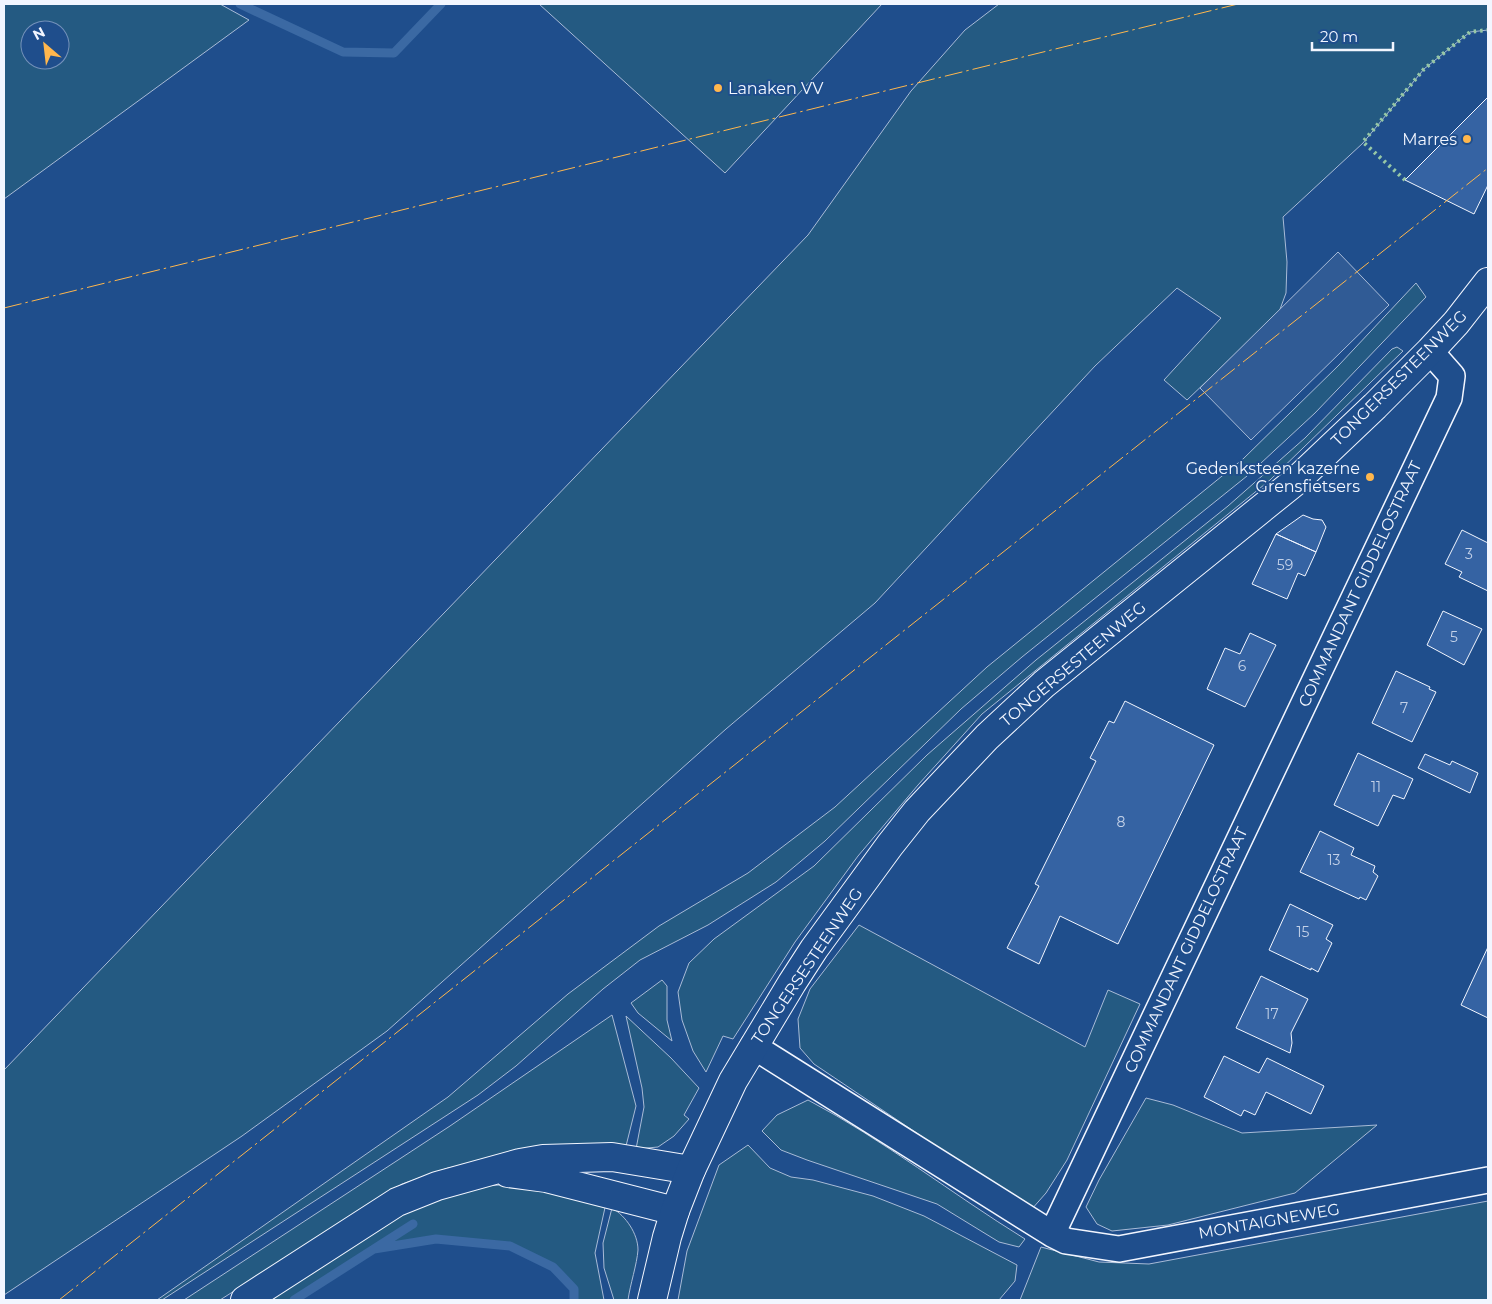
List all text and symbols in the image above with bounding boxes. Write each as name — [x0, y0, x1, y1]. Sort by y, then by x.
north arrow — [20, 20, 70, 70]
scale bar — [1312, 20, 1393, 52]
text: N — [30, 23, 48, 44]
text: 20 m — [1320, 27, 1358, 46]
place label: Lanaken VV — [728, 79, 824, 98]
marker: Lanaken VV — [712, 82, 724, 94]
place label: Marres — [1402, 130, 1457, 149]
marker: Marres — [1461, 133, 1473, 145]
street label: TONGERSESTEENWEG — [1327, 306, 1471, 450]
street label: COMMANDANT GIDDELOSTRAAT — [1294, 457, 1426, 710]
place label: Gedenksteen kazerne Grensfietsers — [1186, 459, 1360, 496]
marker: Gedenksteen kazerne Grensfietsers — [1364, 471, 1376, 483]
house number: 3 — [1465, 545, 1473, 563]
house number: 59 — [1277, 556, 1293, 574]
street label: TONGERSESTEENWEG — [996, 598, 1150, 730]
house number: 5 — [1450, 628, 1458, 646]
house number: 6 — [1238, 657, 1247, 675]
house number: 7 — [1400, 699, 1408, 717]
house number: 11 — [1371, 778, 1381, 796]
house number: 8 — [1117, 813, 1126, 831]
street label: COMMANDANT GIDDELOSTRAAT — [1120, 823, 1252, 1076]
house number: 13 — [1328, 851, 1341, 869]
street label: TONGERSESTEENWEG — [748, 884, 866, 1048]
house number: 15 — [1297, 923, 1310, 941]
house number: 17 — [1265, 1005, 1279, 1023]
street label: MONTAIGNEWEG — [1197, 1199, 1341, 1243]

